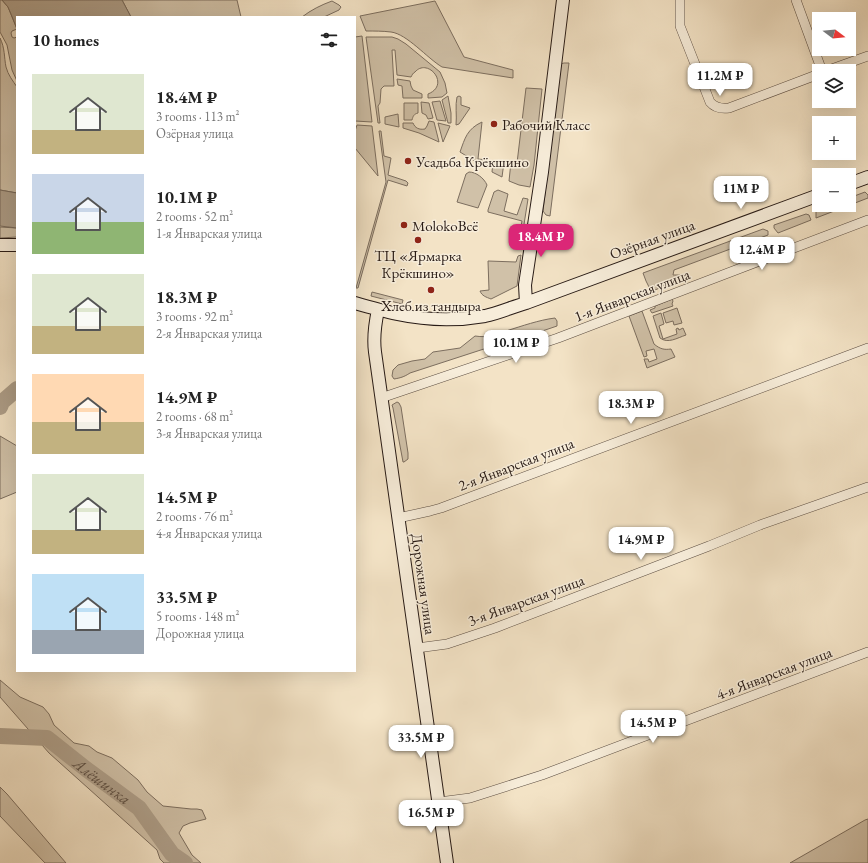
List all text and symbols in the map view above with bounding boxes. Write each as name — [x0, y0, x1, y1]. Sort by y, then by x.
north arrow — [812, 12, 856, 56]
map controls — [812, 12, 856, 212]
text: 10 homes — [32, 29, 99, 51]
icon: filters — [318, 29, 340, 51]
pin: 11.2M ₽ — [683, 63, 757, 97]
button: layers — [812, 64, 856, 108]
text: 11.2M ₽ — [697, 67, 743, 84]
text: 18.4M ₽ — [156, 86, 217, 108]
icon: home — [64, 90, 112, 138]
text: 3 rooms · 113 m² — [156, 108, 240, 125]
place label: Рабочий Класс — [502, 115, 590, 134]
button: + — [812, 116, 856, 160]
marker: Рабочий Класс — [489, 119, 499, 129]
text: Озёрная улица — [156, 125, 233, 142]
place label: Усадьба Крёкшино — [415, 152, 529, 171]
marker: Усадьба Крёкшино — [403, 156, 413, 166]
button: − — [812, 168, 856, 212]
pin: 11M ₽ — [713, 176, 769, 210]
text: 11M ₽ — [723, 180, 759, 197]
text: 10.1M ₽ — [156, 186, 217, 208]
icon: home — [64, 190, 112, 238]
text: 2 rooms · 52 m² — [156, 208, 233, 225]
street label: Озёрная улица — [607, 215, 697, 263]
place label: MolokoВсё — [412, 216, 478, 235]
marker: MolokoВсё — [399, 220, 409, 230]
pin: 18.4M ₽ — [504, 224, 578, 258]
text: 1-я Январская улица — [156, 225, 262, 242]
text: 18.4M ₽ — [518, 228, 564, 245]
marker: ТЦ «Ярмарка Крёкшино» — [413, 235, 423, 245]
pin: 12.4M ₽ — [725, 237, 799, 271]
text: 12.4M ₽ — [739, 241, 785, 258]
place label: ТЦ «Ярмарка Крёкшино» — [374, 246, 462, 282]
street label: 1-я Январская улица — [571, 264, 693, 326]
marker: Хлеб из тандыра — [426, 285, 436, 295]
text: 18.3M ₽ — [156, 286, 217, 308]
icon: home — [64, 290, 112, 338]
place label: Хлеб из тандыра — [380, 296, 481, 315]
text: 3 rooms · 92 m² — [156, 308, 233, 325]
text: 2-я Январская улица — [156, 325, 262, 342]
pin: 10.1M ₽ — [479, 330, 553, 364]
text: 10.1M ₽ — [493, 334, 539, 351]
text: 14.9M ₽ — [156, 386, 217, 408]
icon: home — [64, 390, 112, 438]
pin: 18.3M ₽ — [594, 391, 668, 425]
text: 18.3M ₽ — [608, 395, 654, 412]
text: 2 rooms · 68 m² — [156, 408, 233, 425]
text: 3-я Январская улица — [156, 425, 262, 442]
street label: 2-я Январская улица — [455, 433, 577, 495]
text: 14.5M ₽ — [156, 486, 217, 508]
icon: home — [64, 490, 112, 538]
text: 2 rooms · 76 m² — [156, 508, 233, 525]
text: 4-я Январская улица — [156, 525, 262, 542]
pin: 14.9M ₽ — [604, 527, 678, 561]
text: 14.9M ₽ — [618, 531, 664, 548]
street label: Дорожная улица — [408, 532, 440, 636]
street label: 3-я Январская улица — [465, 570, 587, 630]
text: 33.5M ₽ — [156, 586, 217, 608]
icon: home — [64, 590, 112, 638]
text: 5 rooms · 148 m² — [156, 608, 240, 625]
text: Дорожная улица — [156, 625, 244, 642]
street label: 4-я Январская улица — [713, 642, 835, 704]
pin: 14.5M ₽ — [616, 710, 690, 744]
text: 14.5M ₽ — [630, 714, 676, 731]
pin: 33.5M ₽ — [384, 725, 458, 759]
text: 33.5M ₽ — [398, 729, 444, 746]
water label: Алёшинка — [68, 752, 135, 809]
pin: 16.5M ₽ — [394, 800, 468, 834]
text: 16.5M ₽ — [408, 804, 454, 821]

